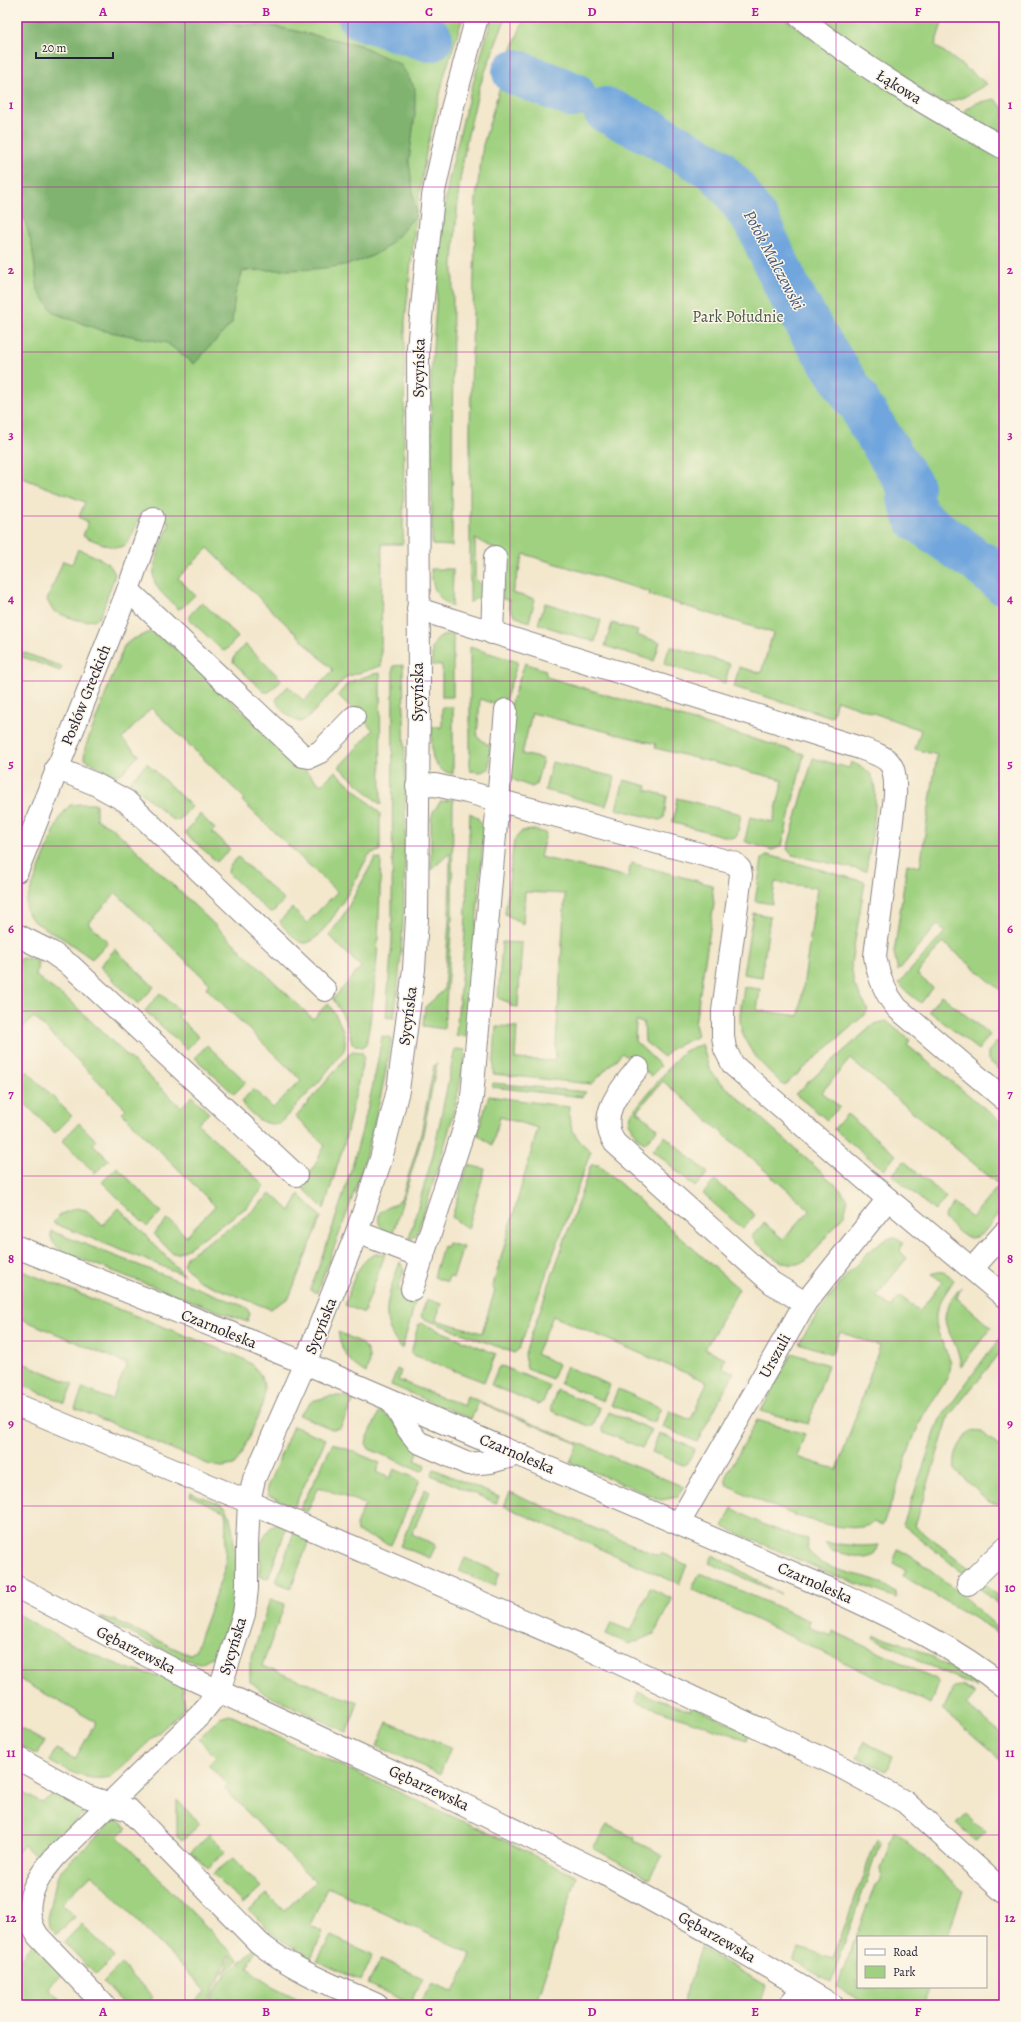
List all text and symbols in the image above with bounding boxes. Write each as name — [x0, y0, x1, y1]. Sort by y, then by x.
text: A — [98, 3, 108, 20]
text: B — [262, 3, 270, 20]
text: C — [425, 3, 433, 20]
text: D — [587, 3, 597, 20]
text: E — [751, 3, 759, 20]
text: F — [915, 3, 922, 20]
scale bar — [36, 34, 113, 60]
text: 20 m — [42, 40, 66, 56]
street label: Łąkowa — [872, 64, 927, 110]
text: 1 — [9, 96, 14, 113]
text: 1 — [1008, 96, 1013, 113]
water label: Potok Malczewski — [738, 206, 810, 314]
text: 2 — [8, 261, 15, 278]
text: 2 — [1007, 261, 1014, 278]
park label: Park Południe — [692, 306, 784, 328]
street label: Sycyńska — [407, 338, 431, 398]
text: 3 — [8, 426, 14, 443]
text: 3 — [1007, 426, 1013, 443]
text: 4 — [8, 590, 14, 607]
text: 4 — [1007, 590, 1013, 607]
street label: Posłów Greckich — [56, 641, 116, 749]
street label: Sycyńska — [407, 662, 429, 722]
text: 5 — [8, 755, 14, 772]
text: 5 — [1007, 755, 1013, 772]
text: 6 — [8, 920, 14, 937]
text: 6 — [1007, 920, 1013, 937]
street label: Sycyńska — [393, 985, 423, 1047]
text: 7 — [8, 1085, 14, 1102]
text: 7 — [1007, 1085, 1013, 1102]
text: 8 — [8, 1250, 14, 1267]
text: 8 — [1007, 1250, 1013, 1267]
street label: Sycyńska — [300, 1294, 343, 1358]
street label: Czarnoleska — [178, 1304, 261, 1354]
street label: Urszuli — [754, 1330, 796, 1382]
text: 9 — [8, 1415, 14, 1432]
text: 9 — [1007, 1415, 1013, 1432]
street label: Czarnoleska — [476, 1428, 559, 1480]
street label: Czarnoleska — [774, 1557, 856, 1610]
text: 10 — [5, 1579, 17, 1596]
text: 10 — [1004, 1579, 1016, 1596]
street label: Sycyńska — [214, 1614, 252, 1678]
street label: Gębarzewska — [92, 1621, 180, 1680]
text: 11 — [6, 1744, 16, 1761]
text: 11 — [1005, 1744, 1015, 1761]
street label: Gębarzewska — [385, 1760, 473, 1816]
street label: Gębarzewska — [674, 1906, 760, 1968]
text: 12 — [6, 1909, 17, 1926]
text: 12 — [1005, 1909, 1016, 1926]
legend — [857, 1936, 987, 1988]
text: Road — [893, 1944, 919, 1960]
text: Park — [893, 1964, 916, 1980]
text: A — [98, 2003, 108, 2020]
text: B — [262, 2003, 270, 2020]
text: C — [425, 2003, 433, 2020]
text: D — [587, 2003, 597, 2020]
text: E — [751, 2003, 759, 2020]
text: F — [915, 2003, 922, 2020]

